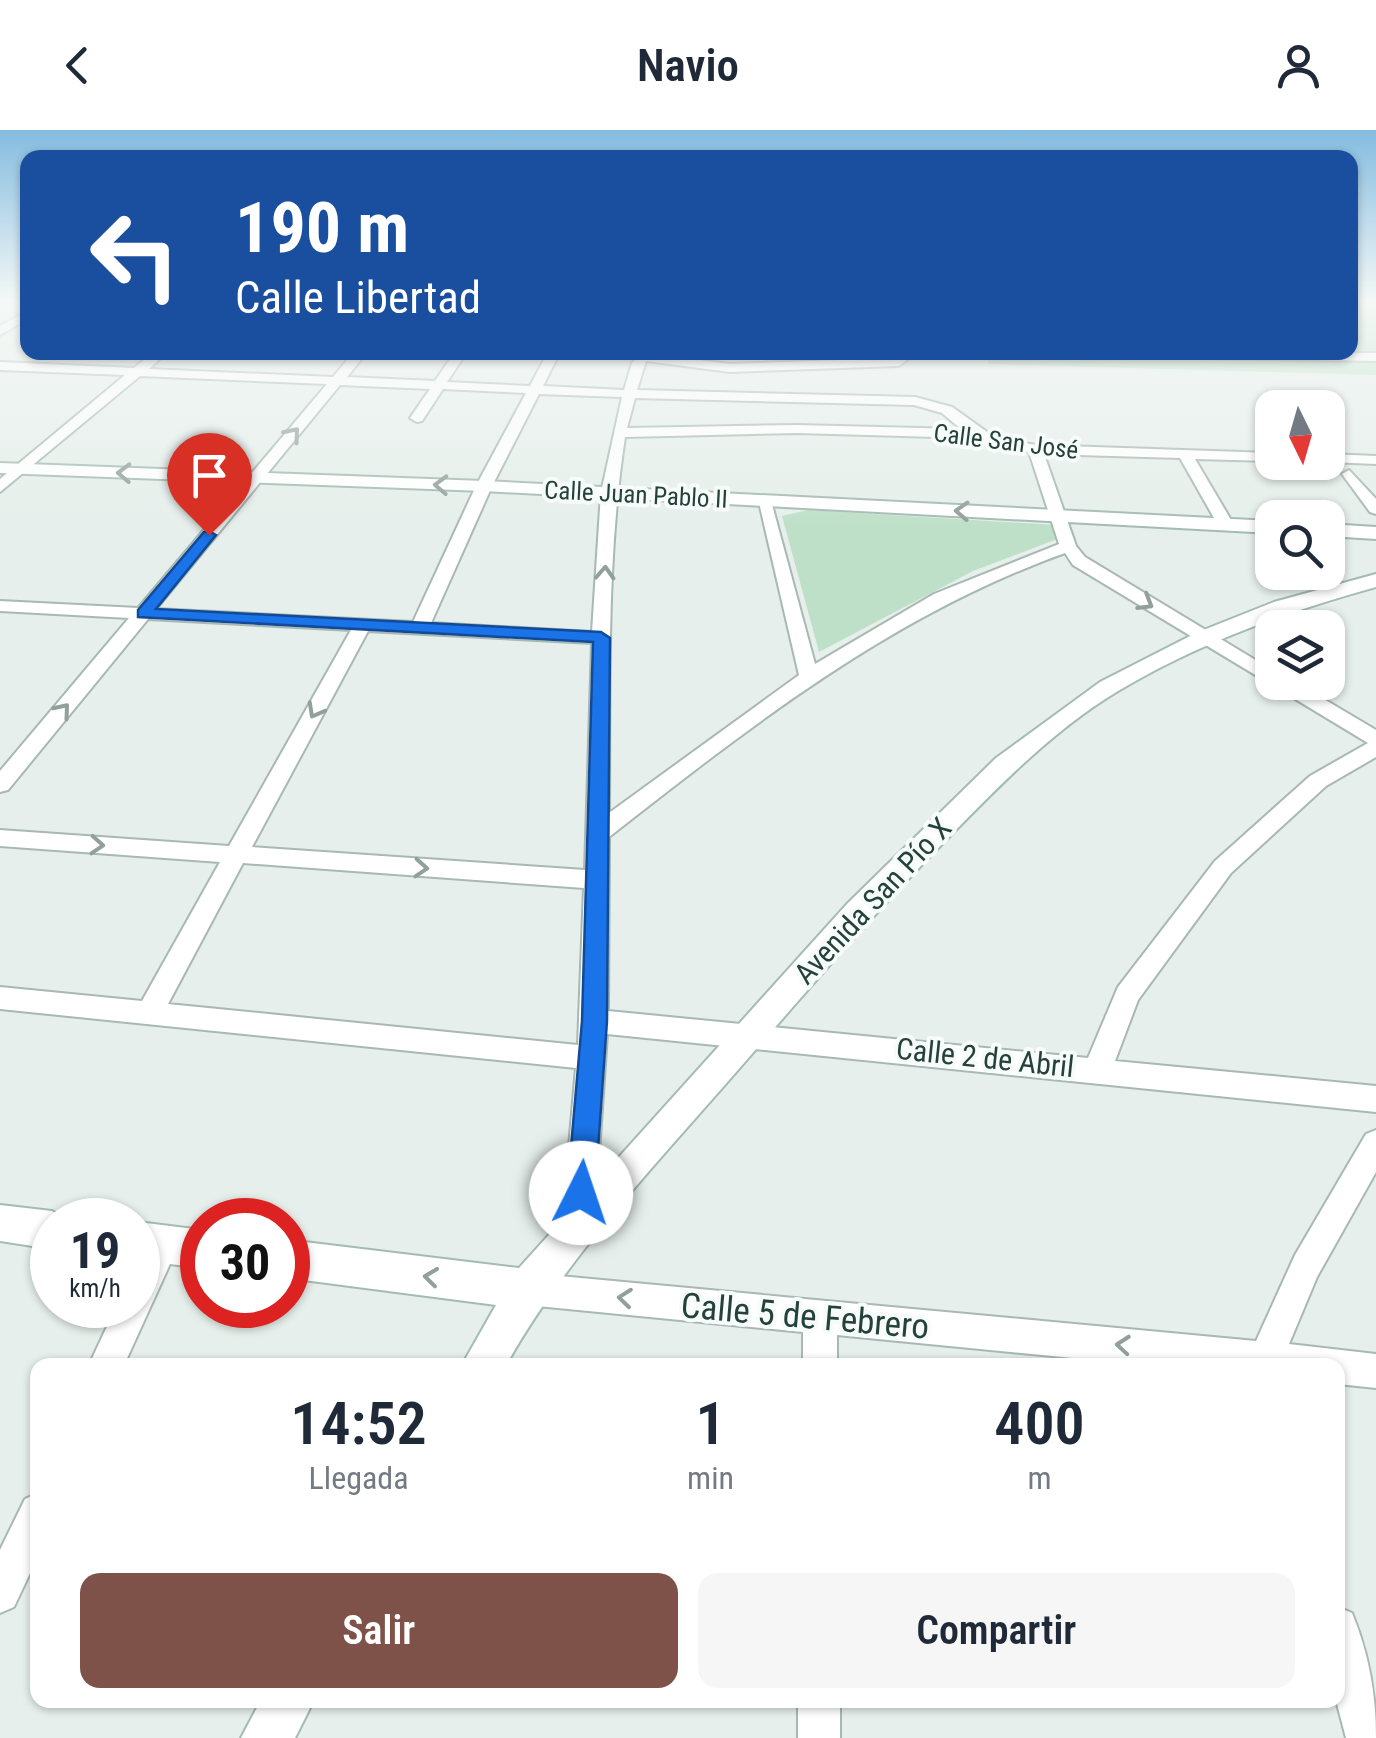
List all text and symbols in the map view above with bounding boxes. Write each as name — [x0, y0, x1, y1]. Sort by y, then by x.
icon: back — [50, 38, 105, 93]
icon: person — [1271, 38, 1326, 93]
text: Navio — [637, 39, 739, 92]
text: 190 m — [235, 187, 409, 269]
icon: left — [70, 190, 200, 320]
text: Calle Libertad — [235, 271, 481, 324]
north arrow — [1255, 390, 1345, 480]
map controls — [1255, 390, 1345, 700]
street label: Calle San José — [932, 418, 1080, 465]
one-way arrow — [282, 427, 300, 446]
pin — [167, 433, 252, 536]
icon: arrive — [182, 448, 237, 503]
one-way arrow — [115, 463, 131, 484]
one-way arrow — [433, 475, 449, 496]
street label: Calle Juan Pablo II — [544, 475, 728, 514]
button: search — [1255, 500, 1345, 590]
one-way arrow — [954, 501, 970, 522]
one-way arrow — [594, 564, 615, 580]
one-way arrow — [1135, 591, 1153, 610]
button: layers — [1255, 610, 1345, 700]
one-way arrow — [307, 701, 327, 719]
one-way arrow — [51, 704, 69, 722]
street label: Avenida San Pío X — [787, 810, 959, 991]
one-way arrow — [90, 834, 106, 856]
one-way arrow — [414, 857, 430, 878]
street label: Calle 2 de Abril — [894, 1031, 1076, 1084]
position arrow — [529, 1141, 633, 1245]
speed limit sign: 30 — [180, 1198, 310, 1328]
text: 19 — [70, 1222, 120, 1280]
one-way arrow — [422, 1267, 438, 1288]
text: km/h — [69, 1274, 121, 1303]
street label: Calle 5 de Febrero — [679, 1285, 931, 1348]
one-way arrow — [616, 1288, 632, 1310]
one-way arrow — [1114, 1334, 1130, 1356]
text: 14:52 — [290, 1388, 427, 1459]
text: 1 — [695, 1388, 726, 1459]
text: 400 — [994, 1388, 1085, 1459]
text: Llegada — [309, 1459, 408, 1497]
text: min — [687, 1459, 734, 1497]
text: m — [1027, 1459, 1052, 1497]
button: Salir — [80, 1573, 678, 1688]
button: Compartir — [698, 1573, 1295, 1688]

